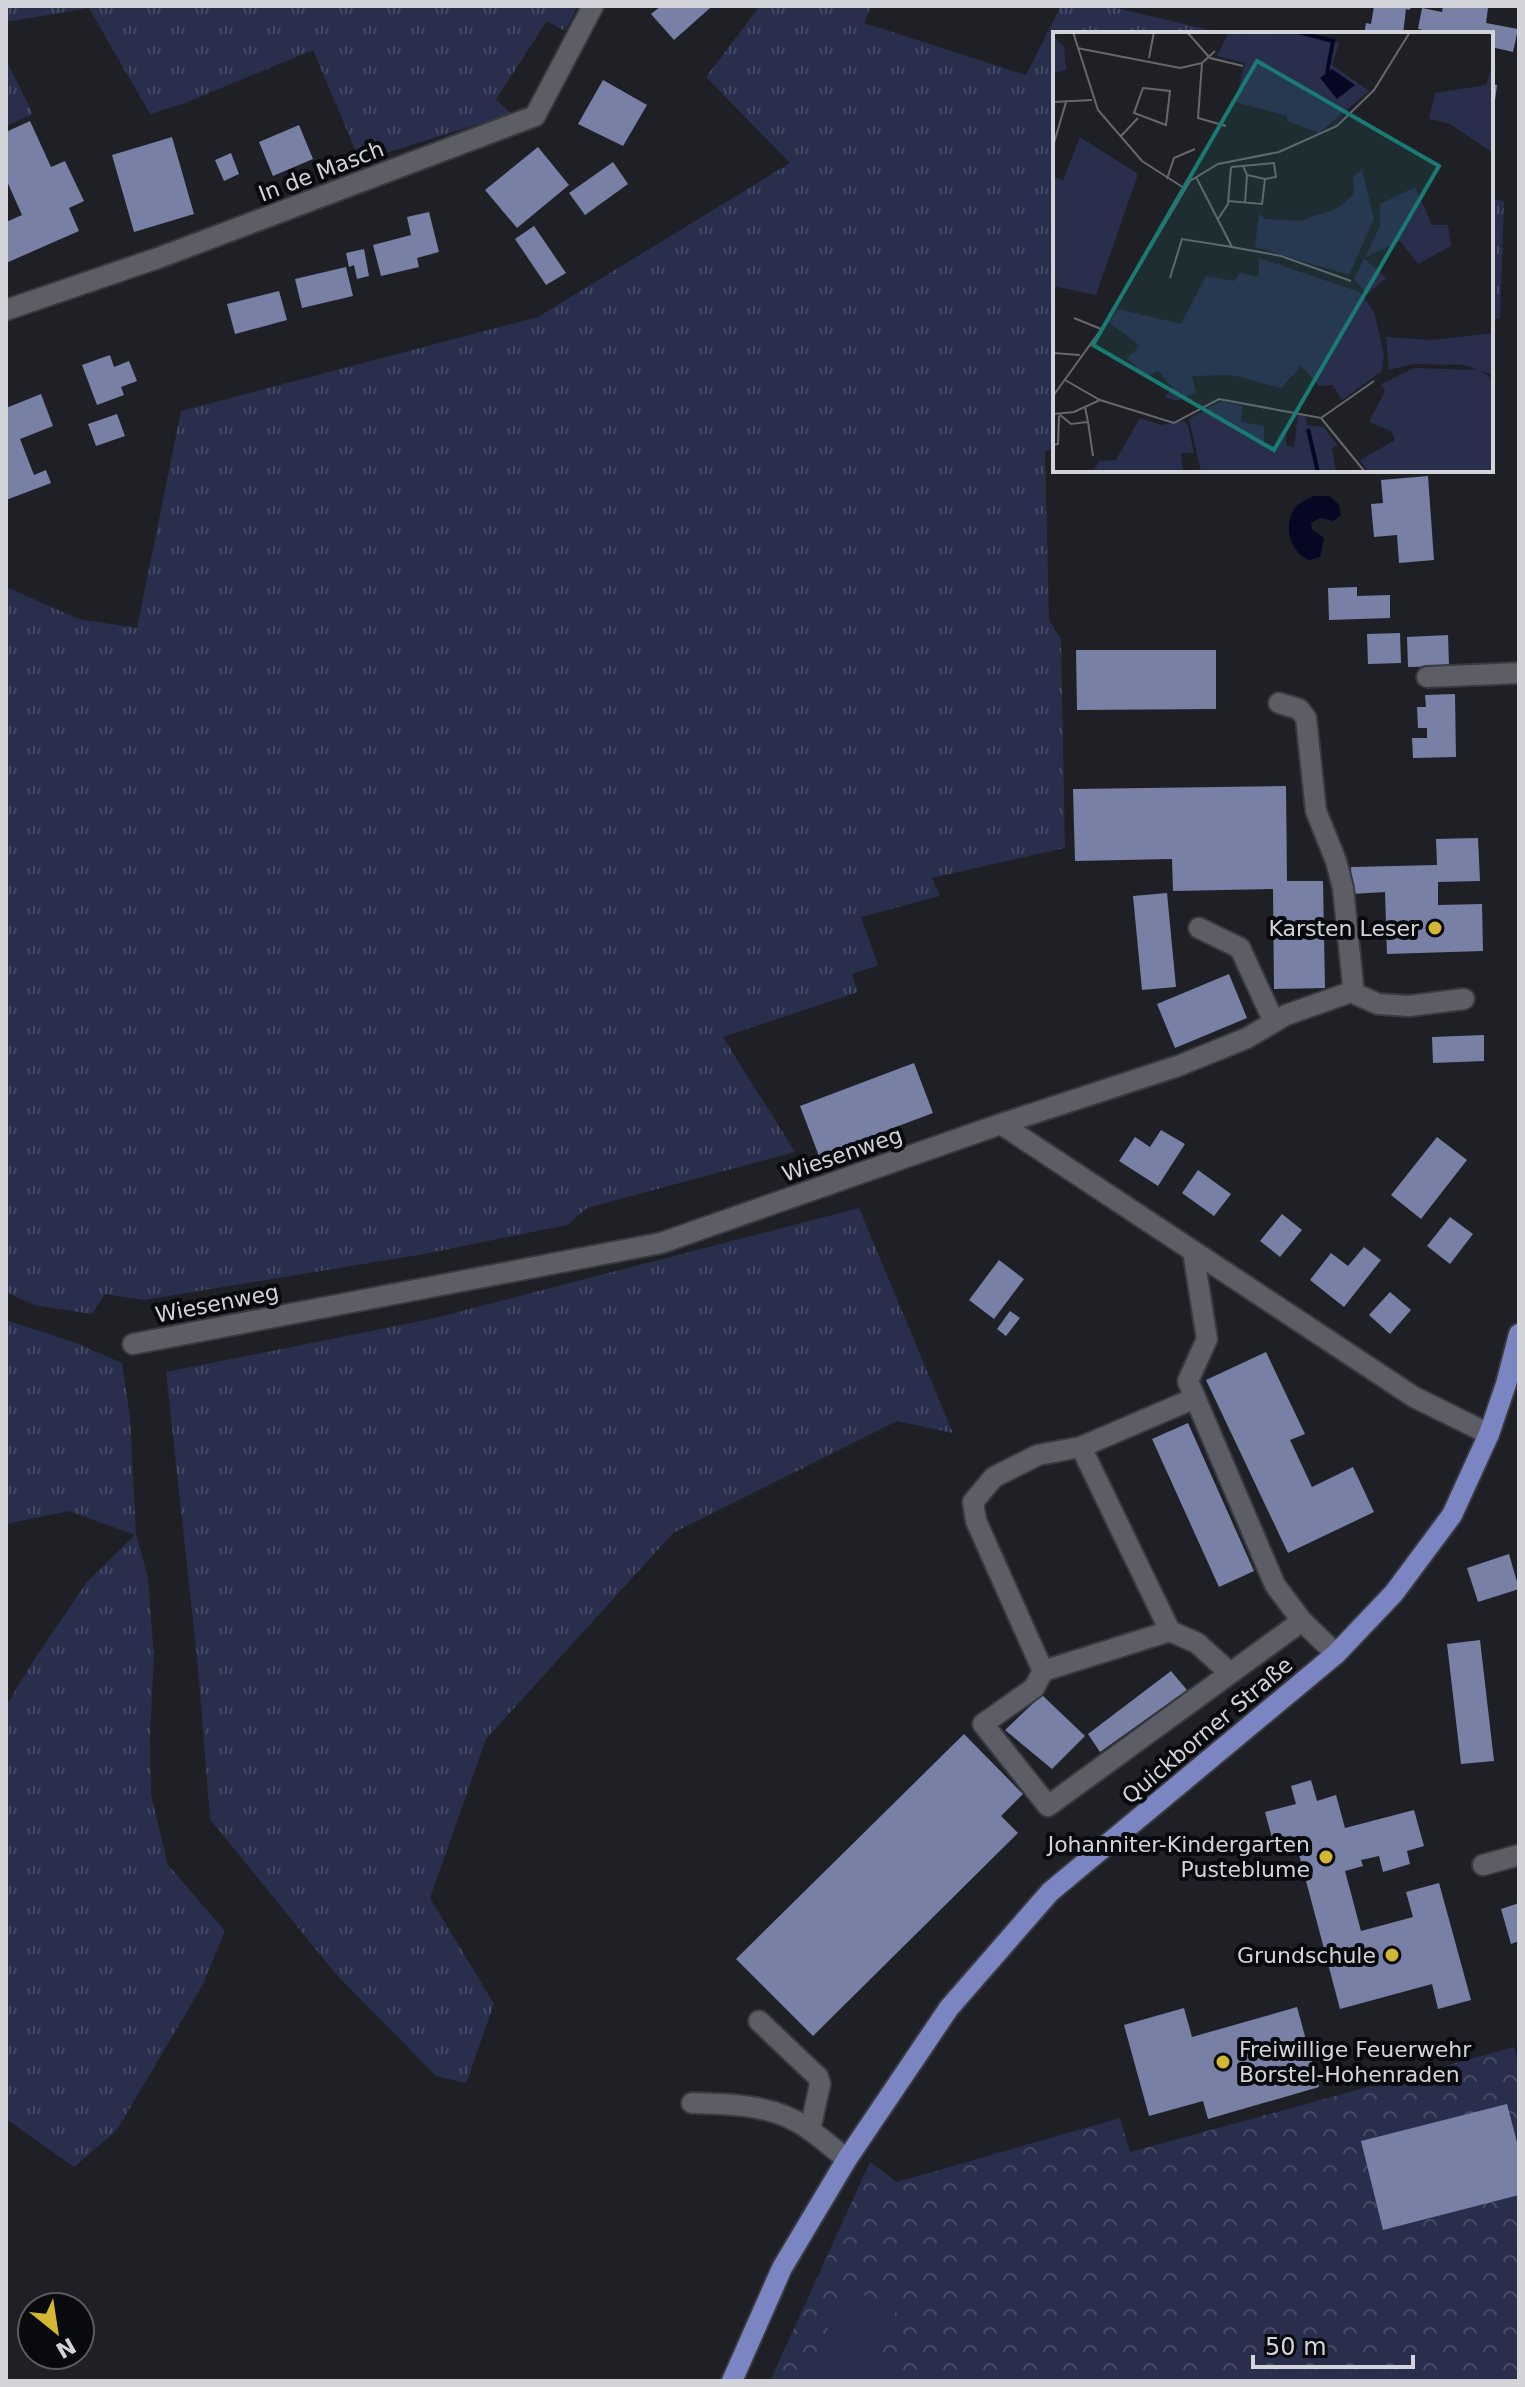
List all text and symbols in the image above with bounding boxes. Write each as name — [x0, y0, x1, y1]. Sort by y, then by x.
inset map — [1053, 32, 1493, 472]
street label: In de Masch — [255, 136, 387, 207]
place label: Karsten Leser — [1268, 916, 1420, 941]
marker: Karsten Leser — [1426, 919, 1444, 937]
street label: Wiesenweg — [779, 1122, 905, 1187]
street label: Wiesenweg — [153, 1279, 281, 1328]
street label: Quickborner Straße — [1117, 1652, 1297, 1809]
place label: Johanniter-Kindergarten Pusteblume — [1046, 1832, 1310, 1882]
marker: Johanniter-Kindergarten Pusteblume — [1317, 1848, 1335, 1866]
place label: Grundschule — [1237, 1943, 1376, 1968]
marker: Grundschule — [1383, 1946, 1401, 1964]
place label: Freiwillige Feuerwehr Borstel-Hohenraden — [1239, 2037, 1472, 2087]
marker: Freiwillige Feuerwehr Borstel-Hohenraden — [1214, 2053, 1232, 2071]
north arrow — [16, 2291, 96, 2371]
scale bar — [1253, 2319, 1413, 2369]
text: N — [52, 2332, 80, 2363]
text: 50 m — [1265, 2333, 1327, 2361]

